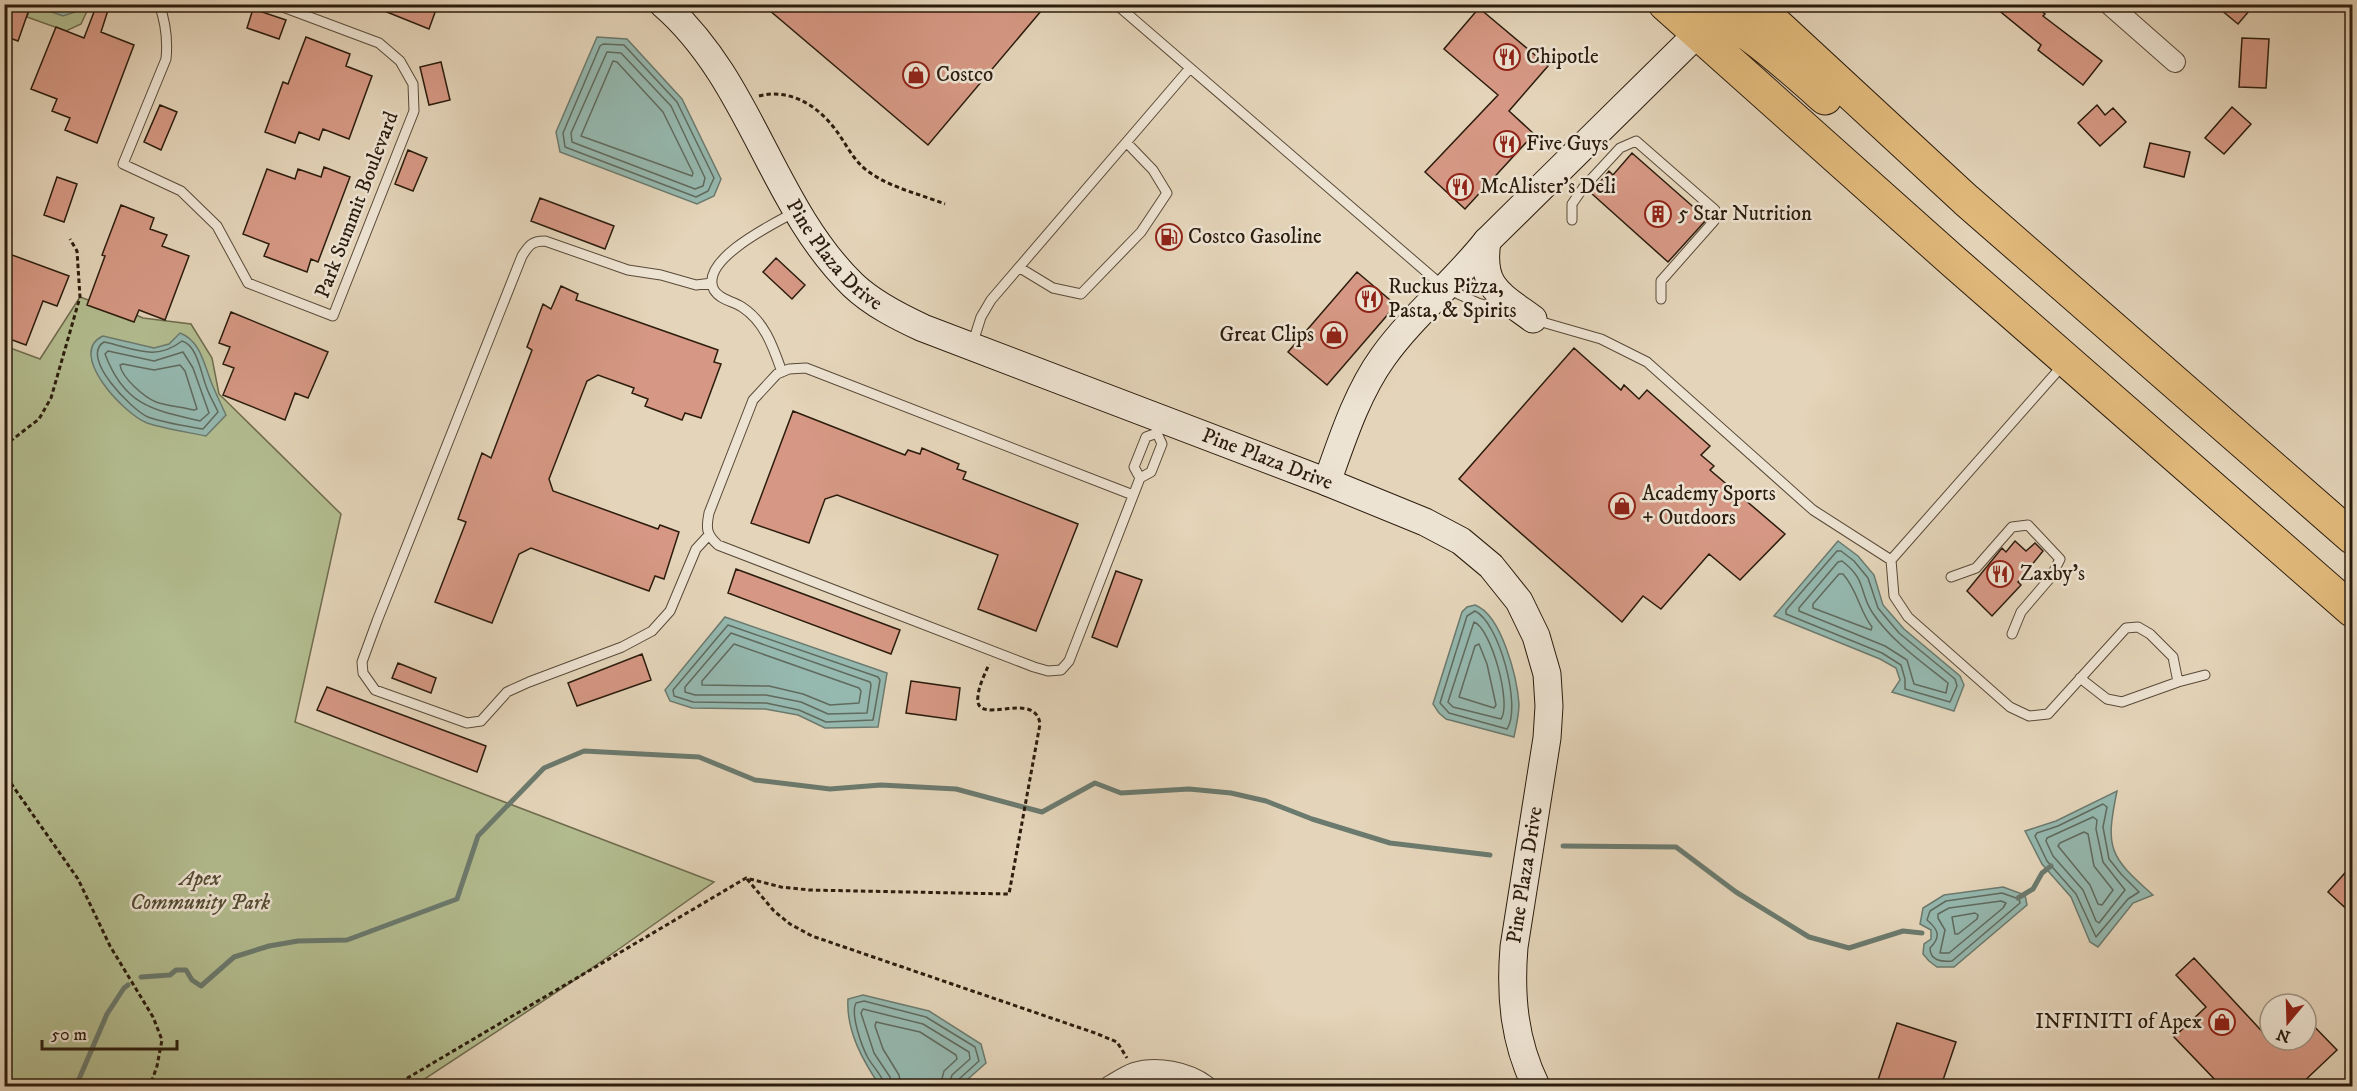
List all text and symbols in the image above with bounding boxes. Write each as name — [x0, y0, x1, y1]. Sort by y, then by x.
restaurant icon: Chipotle — [1492, 42, 1522, 72]
place label: Chipotle — [1526, 44, 1599, 70]
shop icon: Costco — [901, 60, 931, 90]
place label: Costco — [936, 62, 993, 88]
street label: Park Summit Boulevard — [309, 107, 405, 302]
restaurant icon: Five Guys — [1492, 129, 1522, 159]
place label: Five Guys — [1526, 131, 1608, 157]
restaurant icon: McAlister's Deli — [1445, 172, 1475, 202]
place label: McAlister's Deli — [1480, 174, 1616, 200]
street label: Pine Plaza Drive — [780, 195, 887, 317]
building icon: 5 Star Nutrition — [1643, 199, 1673, 229]
place label: 5 Star Nutrition — [1678, 201, 1812, 227]
fuel station icon: Costco Gasoline — [1154, 222, 1184, 252]
place label: Costco Gasoline — [1188, 224, 1322, 250]
place label: Ruckus Pizza, Pasta, & Spirits — [1388, 274, 1517, 324]
restaurant icon: Ruckus Pizza, Pasta, & Spirits — [1354, 284, 1384, 314]
shop icon: Great Clips — [1319, 320, 1349, 350]
place label: Great Clips — [1219, 322, 1314, 348]
street label: Pine Plaza Drive — [1198, 422, 1337, 496]
place label: Academy Sports + Outdoors — [1642, 481, 1776, 531]
shop icon: Academy Sports + Outdoors — [1607, 491, 1637, 521]
restaurant icon: Zaxby's — [1985, 559, 2015, 589]
place label: Zaxby's — [2020, 561, 2085, 587]
street label: Pine Plaza Drive — [1501, 804, 1549, 945]
park label: Apex Community Park — [130, 866, 270, 916]
north arrow — [2258, 992, 2318, 1052]
shop icon: INFINITI of Apex — [2207, 1007, 2237, 1037]
place label: INFINITI of Apex — [2035, 1009, 2202, 1035]
scale bar — [42, 1013, 177, 1051]
text: 50 m — [51, 1024, 87, 1046]
text: N — [2274, 1024, 2293, 1047]

